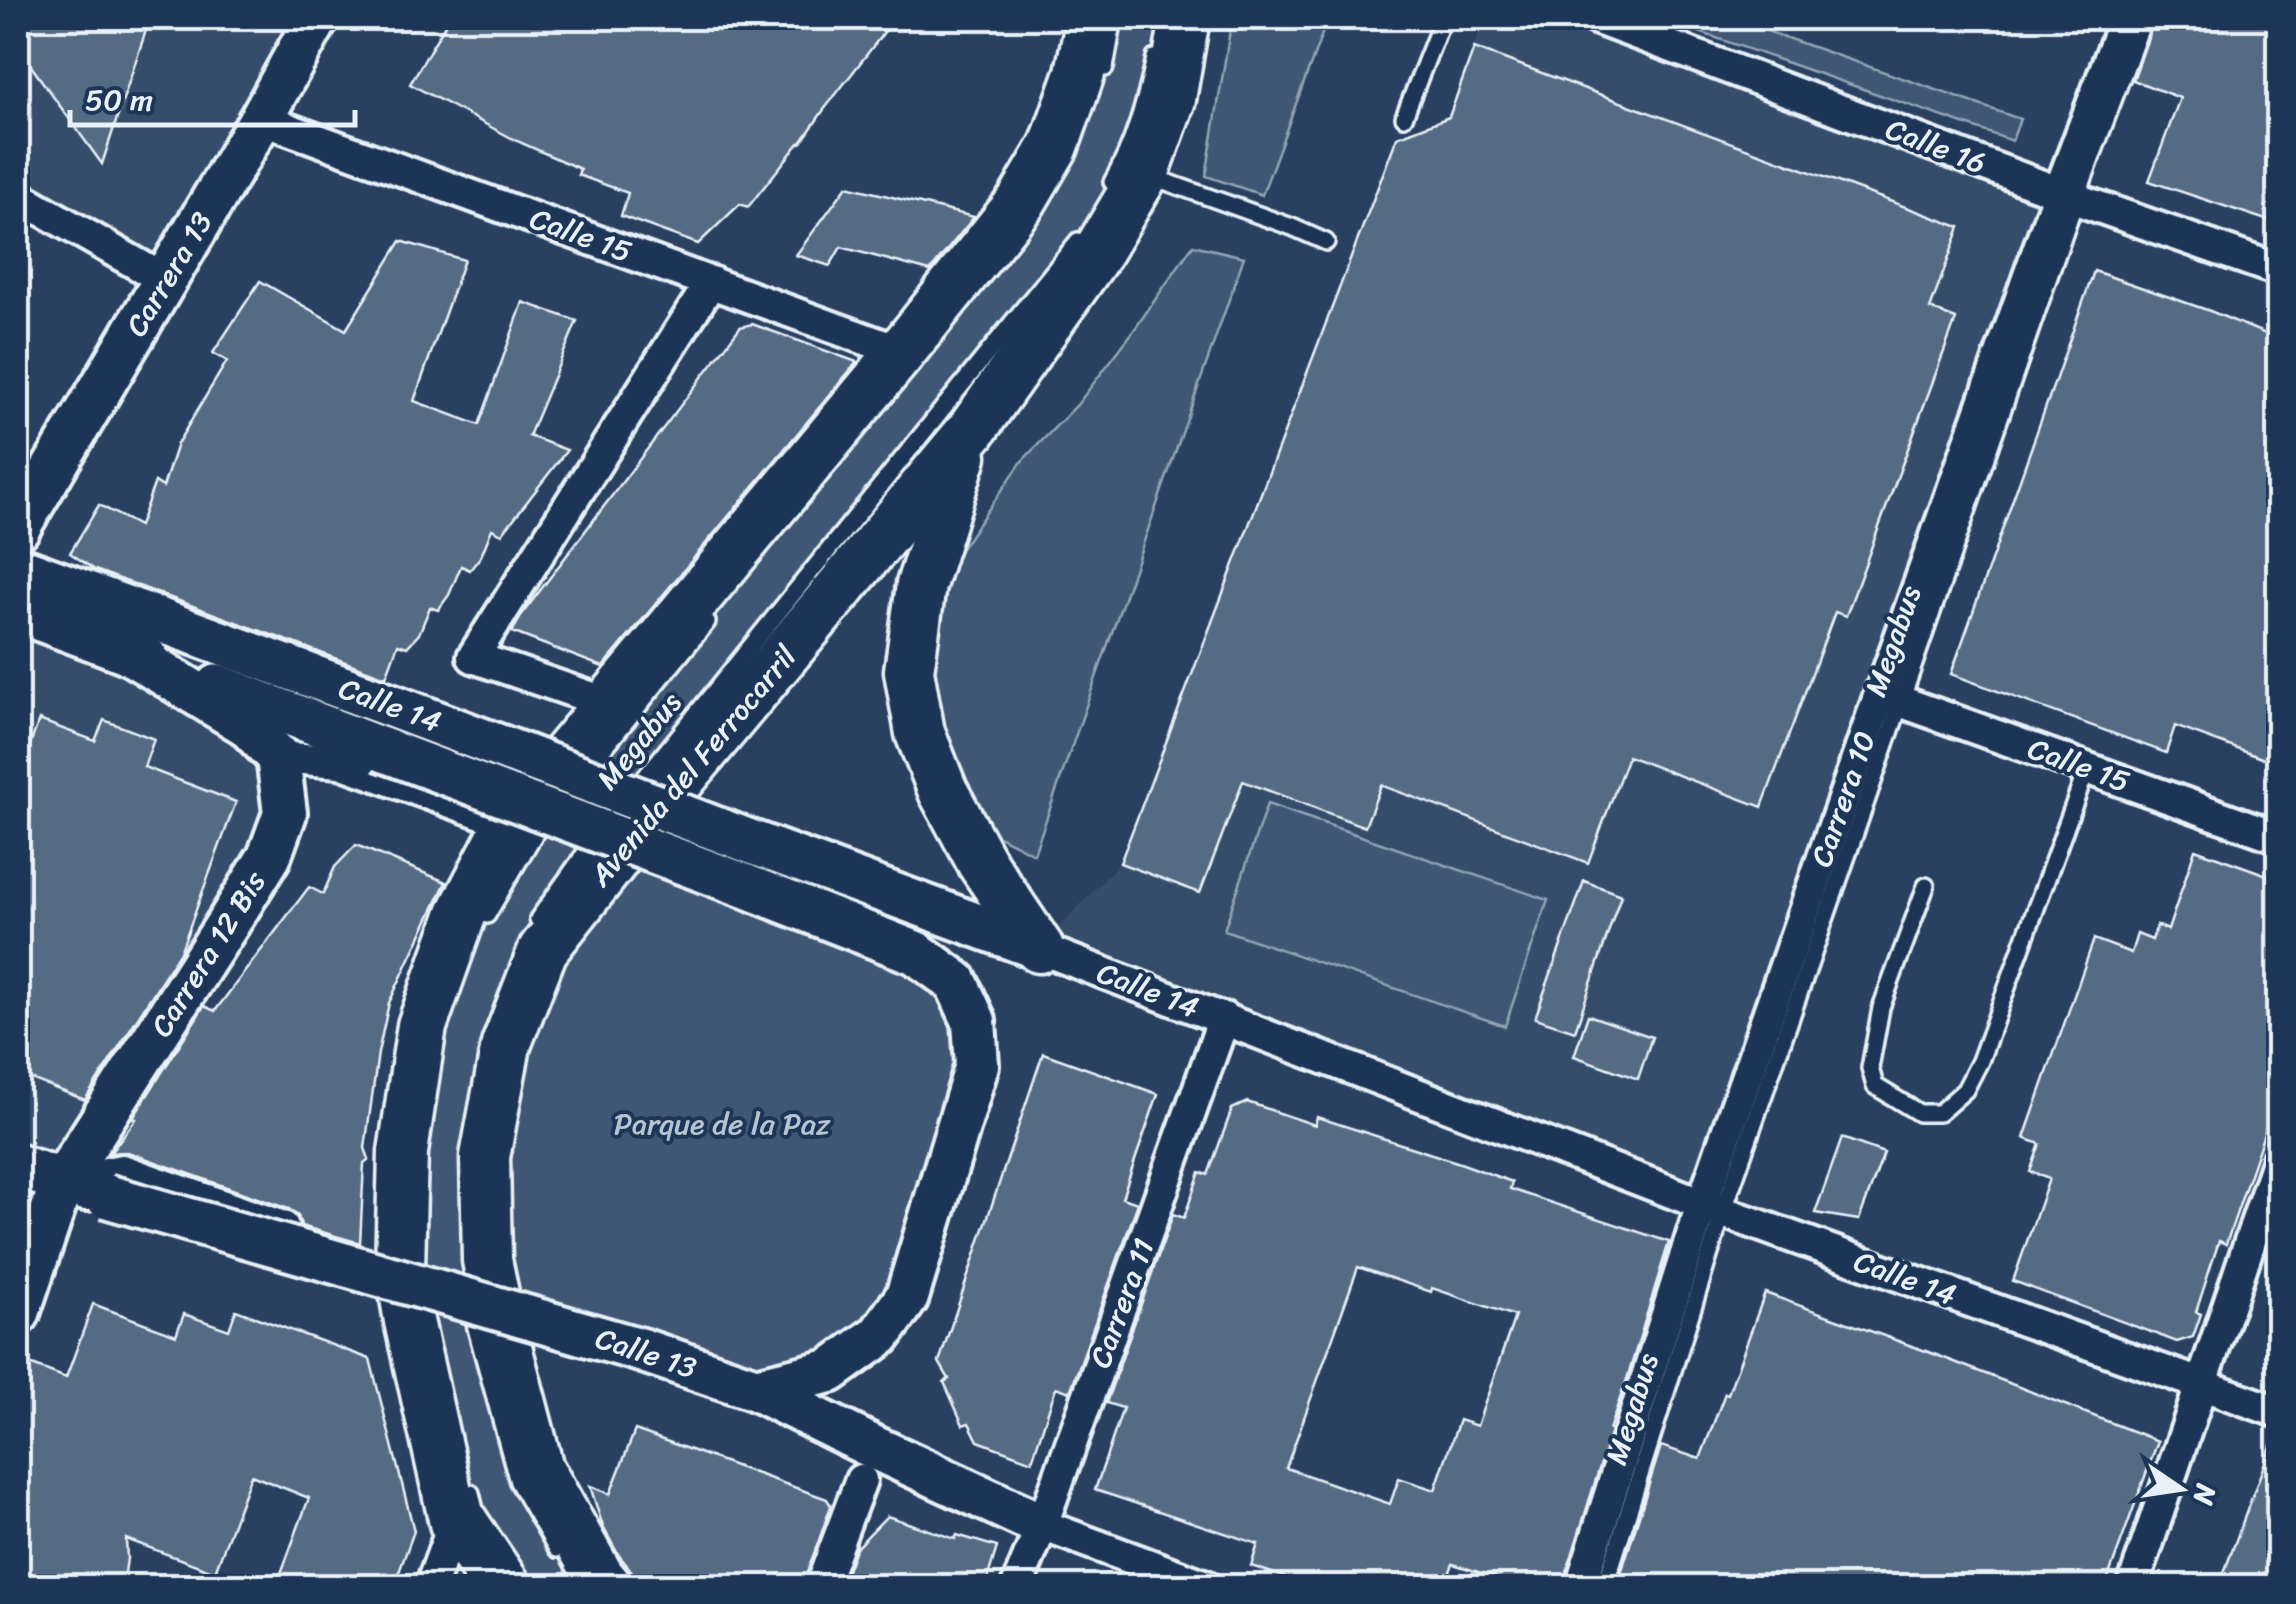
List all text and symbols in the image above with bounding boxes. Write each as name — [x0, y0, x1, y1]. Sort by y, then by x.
scale bar — [70, 65, 355, 127]
text: 50 m — [85, 73, 153, 127]
street label: Calle 16 — [1878, 102, 1994, 190]
street label: Calle 15 — [522, 192, 640, 278]
street label: Carrera 13 — [110, 201, 228, 347]
street label: Megabus — [1849, 577, 1937, 704]
street label: Avenida del Ferrocarril — [574, 632, 812, 900]
street label: Calle 14 — [331, 662, 449, 748]
street label: Megabus — [582, 679, 696, 802]
street label: Calle 15 — [2020, 722, 2138, 808]
street label: Carrera 10 — [1795, 724, 1891, 874]
street label: Carrera 12 Bis — [135, 860, 281, 1048]
street label: Calle 14 — [1089, 946, 1207, 1034]
park label: Parque de la Paz — [614, 1097, 831, 1151]
street label: Carrera 11 — [1074, 1230, 1170, 1376]
street label: Calle 14 — [1846, 1235, 1964, 1321]
street label: Calle 13 — [588, 1311, 704, 1395]
street label: Megabus — [1589, 1346, 1675, 1472]
north arrow — [2131, 1439, 2231, 1539]
text: N — [2179, 1479, 2231, 1510]

